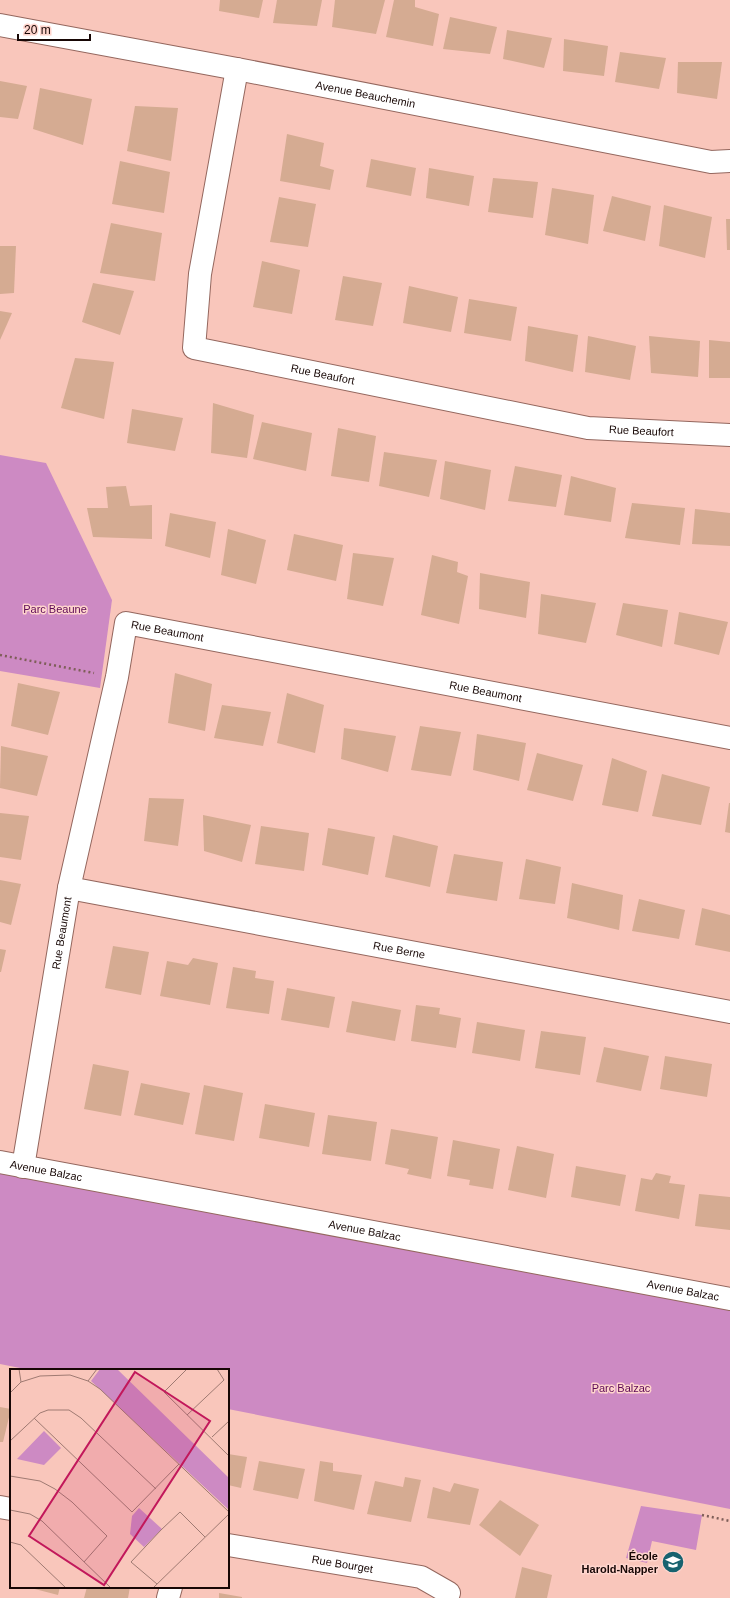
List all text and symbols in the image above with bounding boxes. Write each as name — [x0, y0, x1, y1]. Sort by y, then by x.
scale bar — [18, 16, 90, 42]
text: 20 m — [24, 23, 51, 37]
street label: Avenue Beauchemin — [315, 79, 416, 110]
street label: Rue Beaufort — [290, 362, 356, 386]
street label: Rue Beaufort — [609, 423, 674, 438]
park label: Parc Beaune — [23, 603, 87, 615]
street label: Rue Beaumont — [130, 618, 205, 644]
street label: Rue Beaumont — [448, 679, 523, 704]
street label: Rue Beaumont — [50, 896, 73, 970]
street label: Rue Berne — [372, 939, 426, 961]
street label: Avenue Balzac — [9, 1158, 84, 1183]
street label: Avenue Balzac — [328, 1218, 402, 1243]
street label: Avenue Balzac — [646, 1278, 721, 1303]
inset map — [10, 1369, 229, 1588]
park label: Parc Balzac — [592, 1382, 651, 1394]
school or university icon: École Harold-Napper — [660, 1549, 686, 1575]
place label: École Harold-Napper — [582, 1550, 659, 1575]
street label: Rue Bourget — [311, 1553, 374, 1575]

